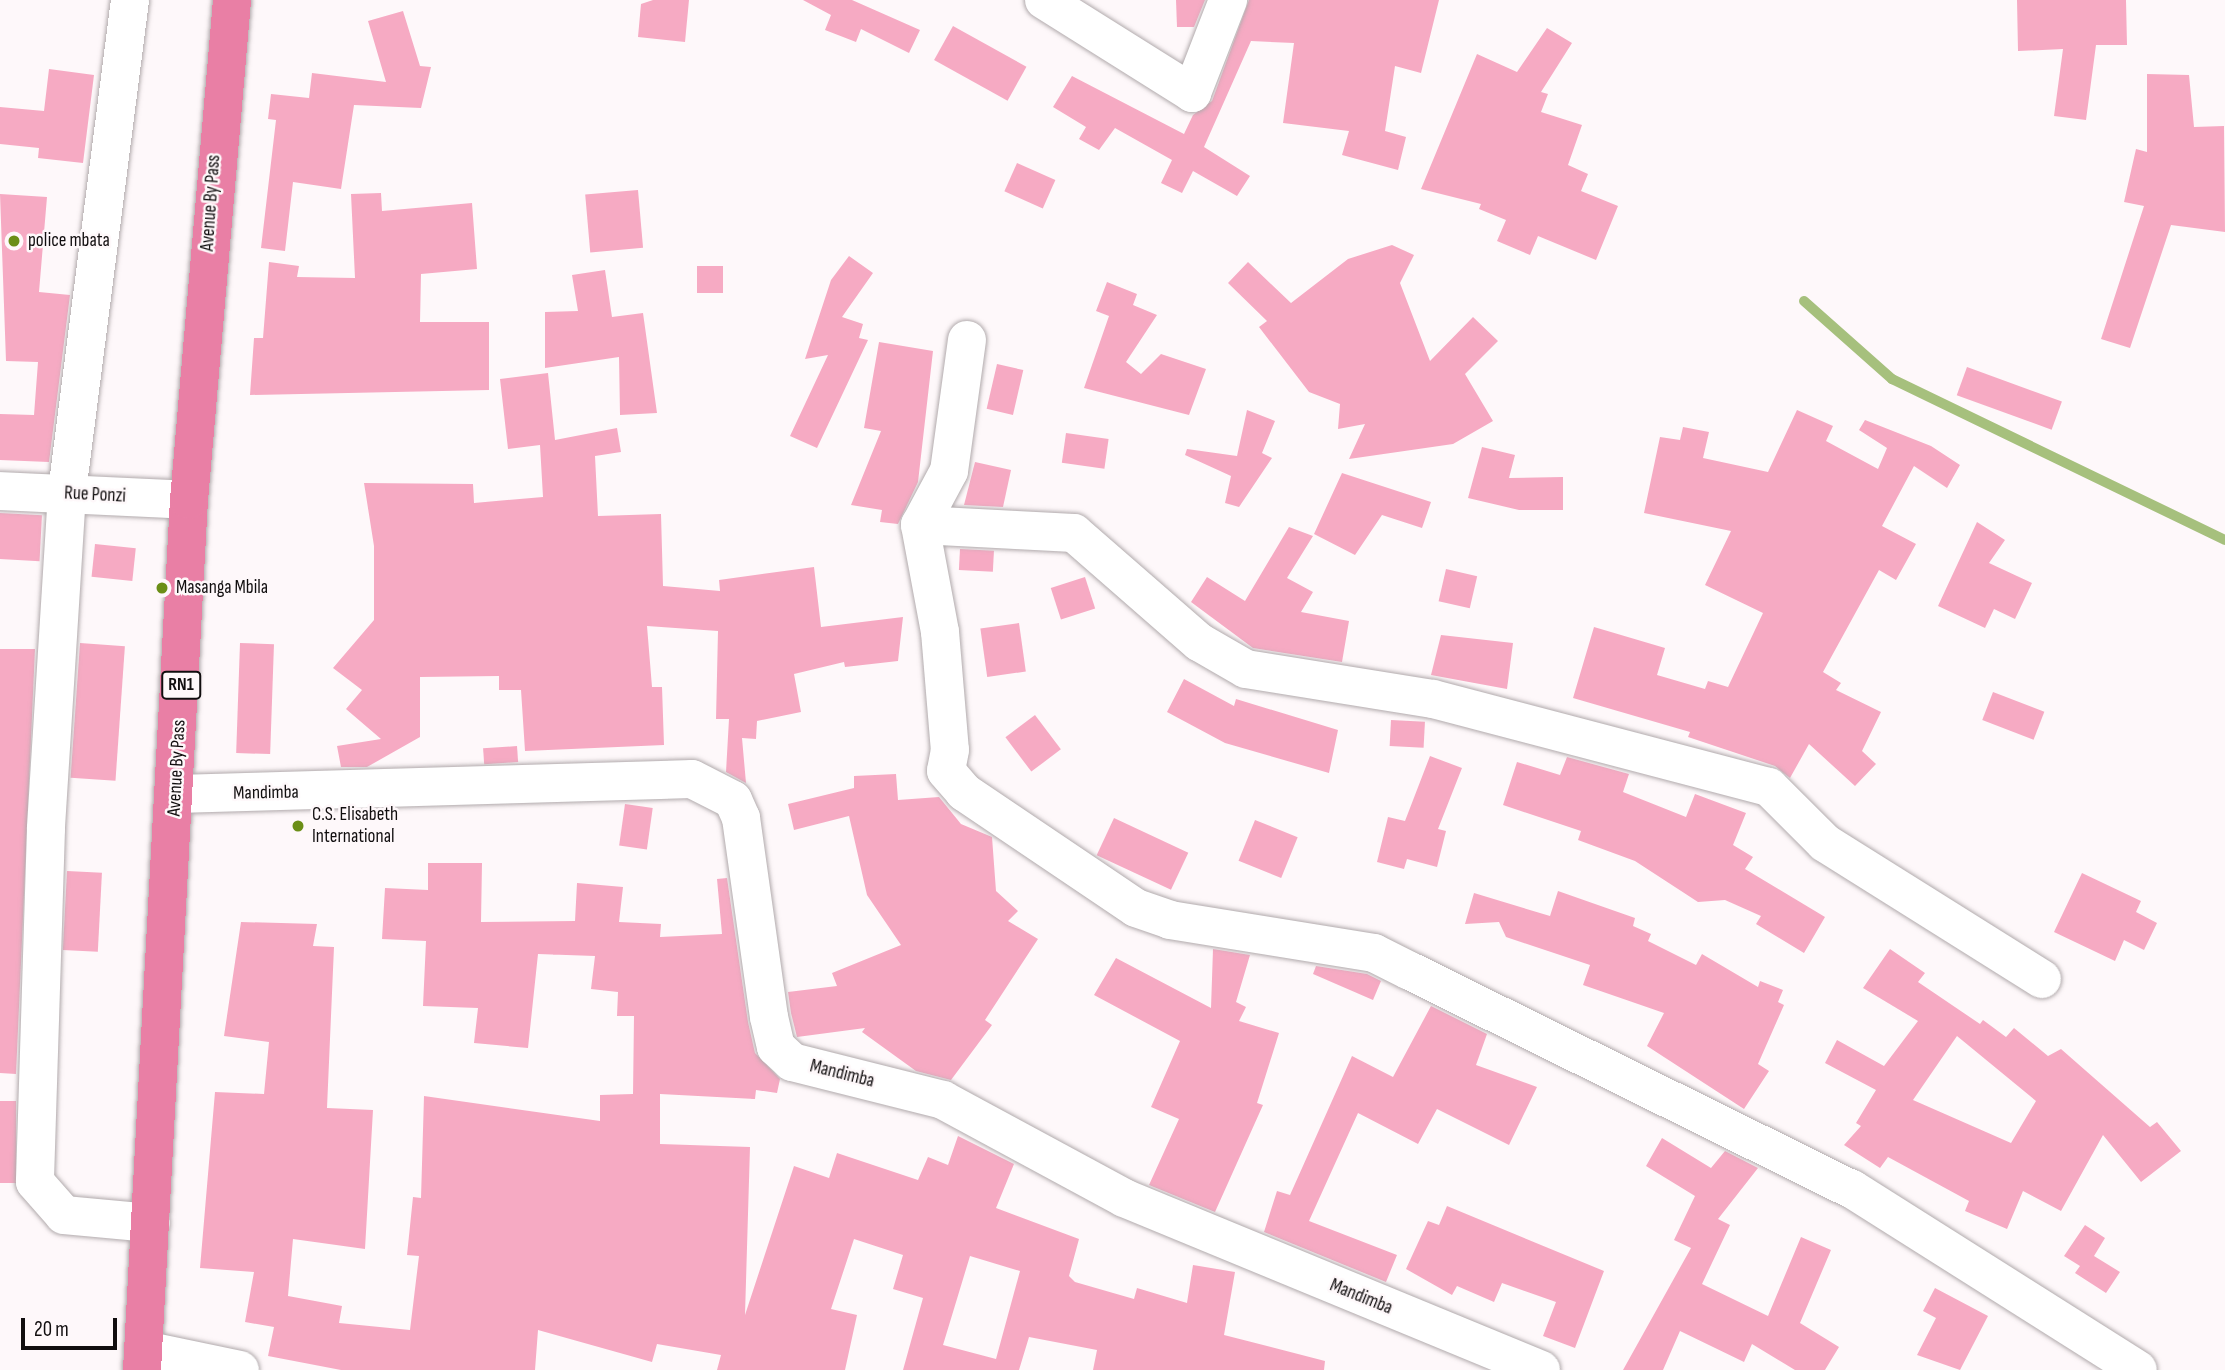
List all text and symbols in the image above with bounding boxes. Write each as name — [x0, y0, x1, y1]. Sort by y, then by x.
street label: Avenue By Pass — [196, 154, 226, 252]
place label: police mbata — [28, 230, 110, 252]
marker: police mbata — [6, 233, 22, 249]
street label: Rue Ponzi — [64, 482, 126, 508]
place label: Masanga Mbila — [176, 577, 268, 599]
marker: Masanga Mbila — [154, 580, 170, 596]
road number: RN1 — [160, 670, 202, 700]
street label: Avenue By Pass — [163, 719, 191, 817]
street label: Mandimba — [233, 781, 299, 805]
place label: C.S. Elisabeth International — [312, 804, 398, 848]
marker: C.S. Elisabeth International — [290, 818, 306, 834]
street label: Mandimba — [807, 1055, 877, 1093]
street label: Mandimba — [1326, 1274, 1396, 1320]
scale bar — [24, 1304, 121, 1348]
text: 20 m — [34, 1317, 69, 1342]

